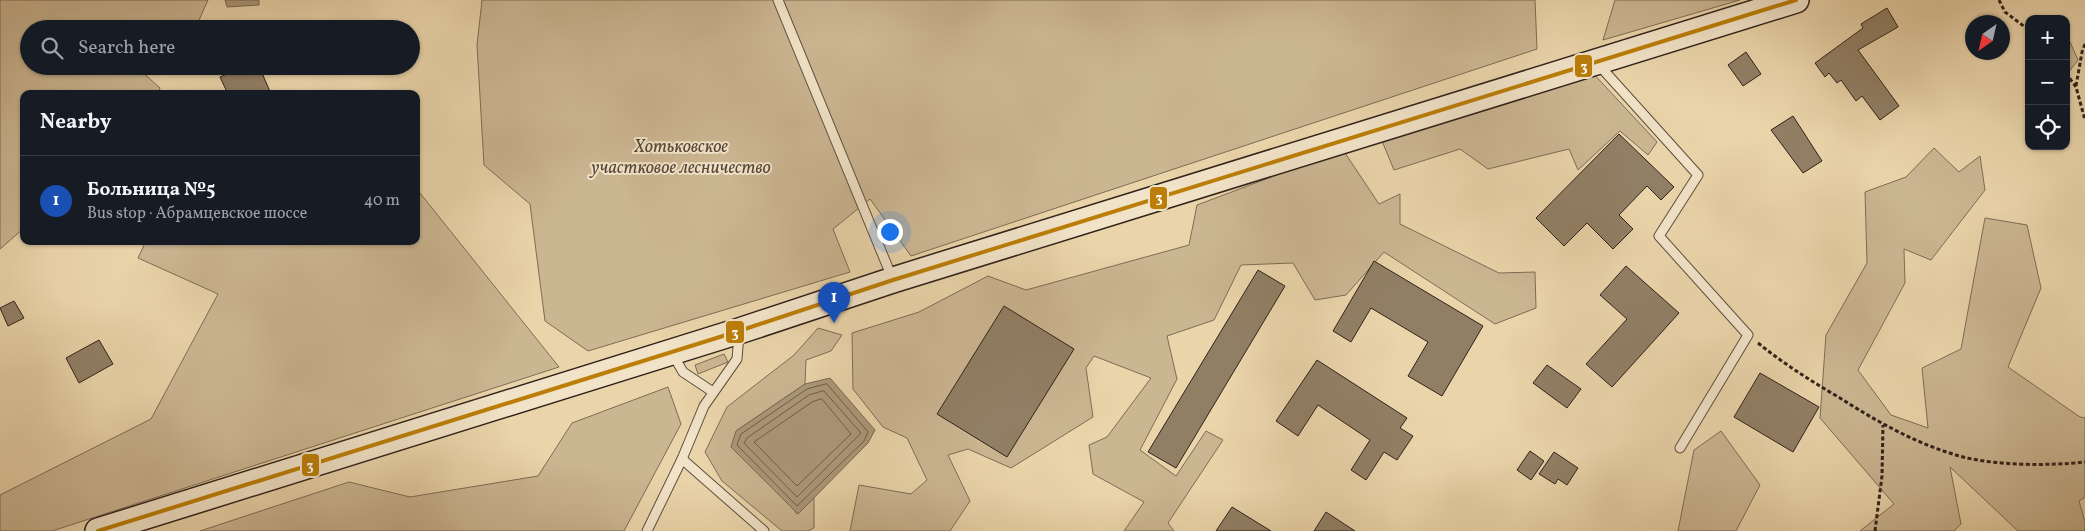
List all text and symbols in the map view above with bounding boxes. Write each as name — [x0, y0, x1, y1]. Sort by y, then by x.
north arrow — [1965, 15, 2010, 60]
map controls — [2025, 15, 2070, 150]
button: + — [2025, 15, 2070, 60]
search box — [20, 20, 420, 75]
icon: search — [38, 34, 66, 62]
text: Search here — [78, 35, 175, 61]
line badge: 3 — [1574, 54, 1593, 78]
text: 3 — [1580, 58, 1588, 77]
button: − — [2025, 60, 2070, 105]
button: locate — [2025, 105, 2070, 150]
text: Nearby — [40, 108, 111, 137]
park label: Хотьковское участковое лесничество — [588, 135, 771, 181]
text: Больница №5 — [87, 177, 215, 203]
line badge: 3 — [1149, 186, 1168, 210]
text: 3 — [1155, 189, 1163, 208]
text: 1 — [53, 190, 59, 212]
text: 40 m — [364, 190, 400, 212]
text: Bus stop · Абрамцевское шоссе — [87, 203, 307, 225]
your location — [877, 219, 903, 245]
pin: 1 — [818, 282, 850, 323]
line badge: 3 — [725, 320, 745, 344]
text: 3 — [731, 324, 739, 343]
line badge: 3 — [301, 453, 320, 477]
text: 3 — [306, 457, 314, 476]

